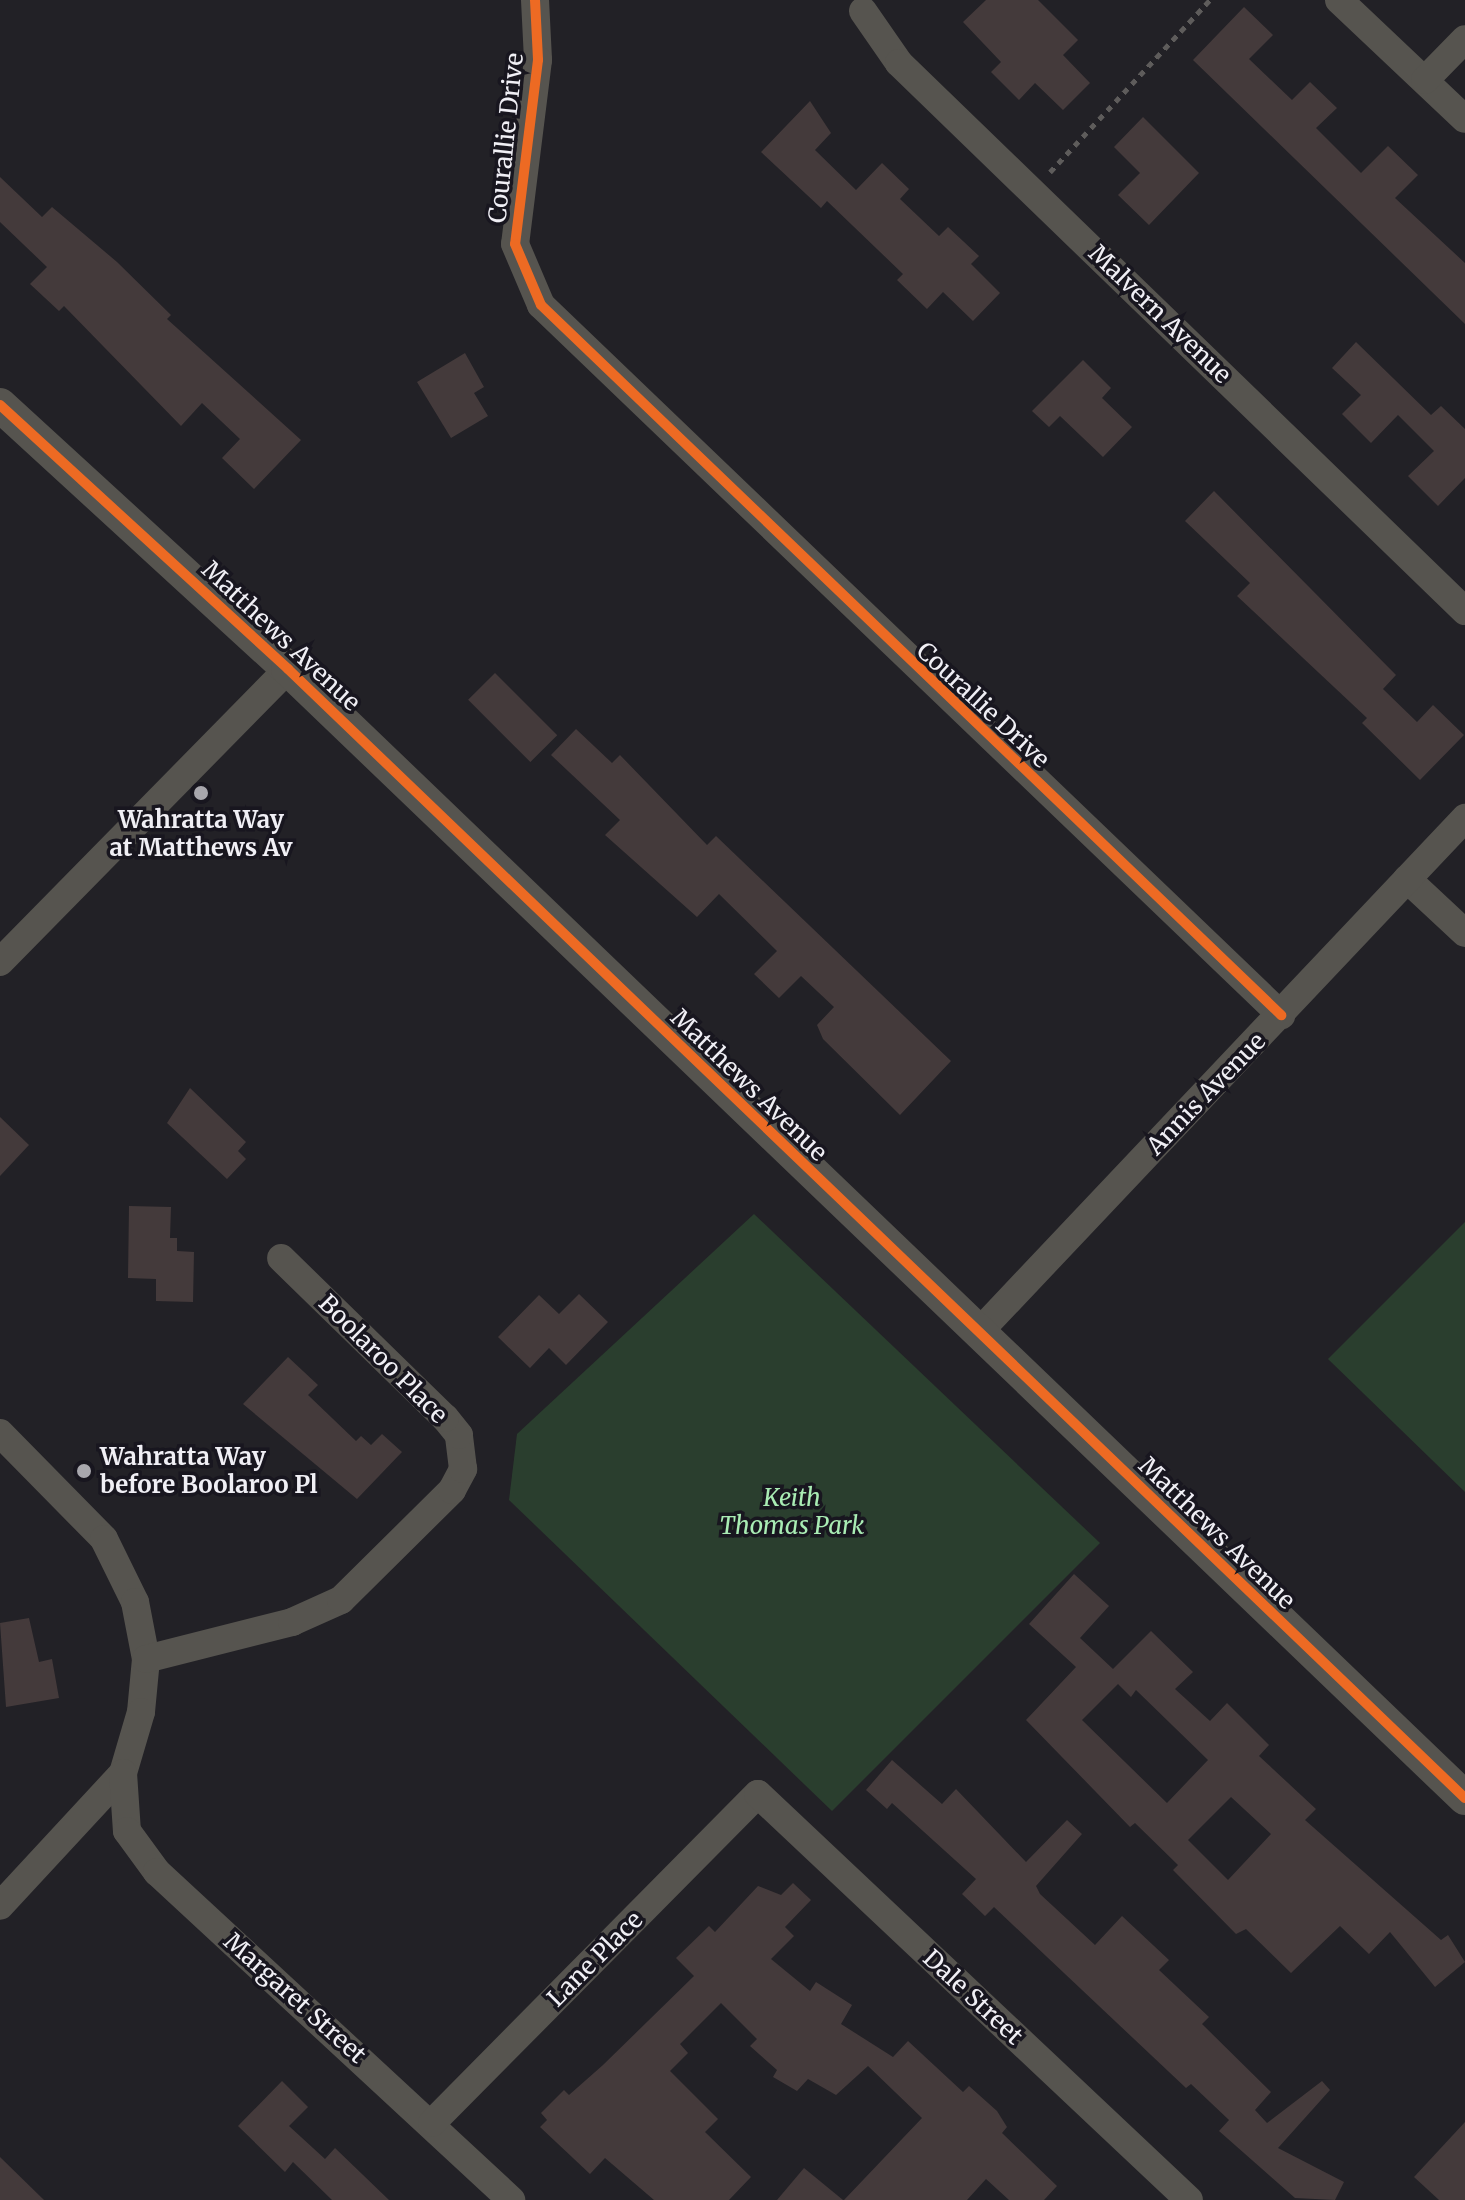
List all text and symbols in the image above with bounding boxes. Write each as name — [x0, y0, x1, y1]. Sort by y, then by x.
street label: Courallie Drive — [483, 51, 529, 225]
street label: Malvern Avenue — [1083, 239, 1237, 389]
street label: Matthews Avenue — [196, 555, 366, 717]
street label: Courallie Drive — [911, 636, 1055, 774]
marker: Wahratta Way at Matthews Av — [192, 784, 210, 802]
place label: Wahratta Way at Matthews Av — [110, 806, 292, 862]
street label: Matthews Avenue — [665, 1003, 833, 1167]
street label: Annis Avenue — [1141, 1027, 1271, 1161]
street label: Boolaroo Place — [313, 1289, 453, 1429]
place label: Wahratta Way before Boolaroo Pl — [100, 1443, 318, 1499]
street label: Matthews Avenue — [1133, 1451, 1301, 1615]
marker: Wahratta Way before Boolaroo Pl — [75, 1462, 93, 1480]
park label: Keith Thomas Park — [720, 1484, 864, 1540]
street label: Lane Place — [541, 1905, 649, 2013]
street label: Margaret Street — [218, 1927, 372, 2069]
street label: Dale Street — [917, 1944, 1029, 2050]

